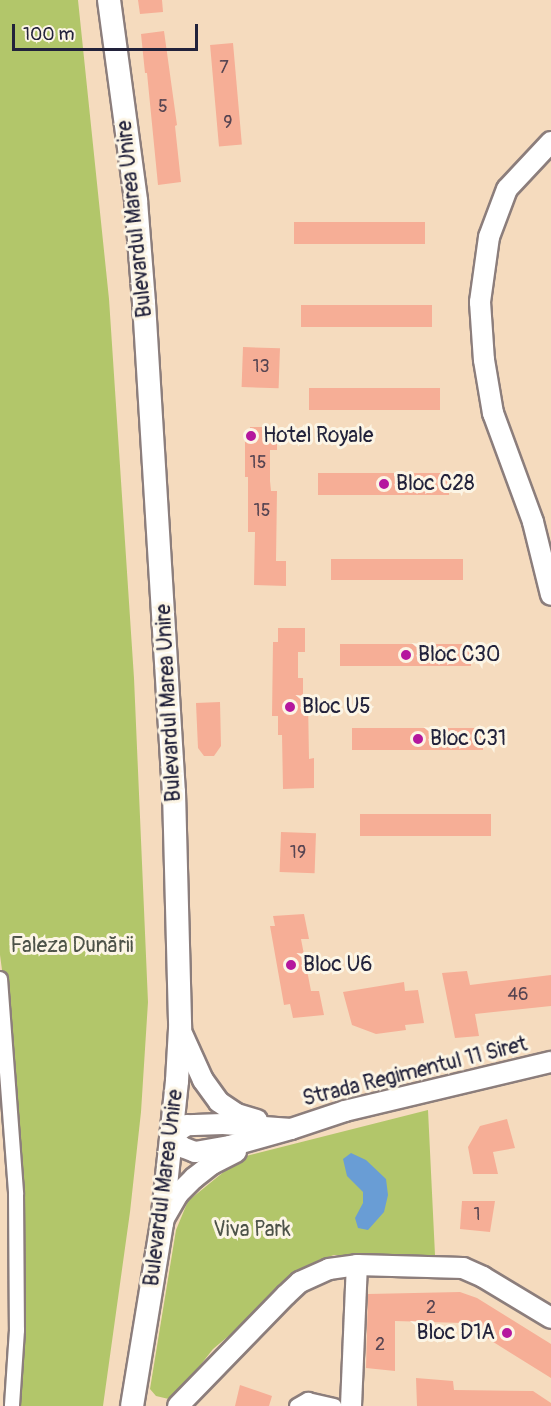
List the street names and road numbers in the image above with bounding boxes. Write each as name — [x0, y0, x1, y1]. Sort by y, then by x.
street label: Bulevardul Marea Unire — [112, 119, 158, 319]
street label: Bulevardul Marea Unire — [151, 603, 187, 803]
street label: Strada Regimentul 11 Siret — [300, 1032, 530, 1112]
street label: Bulevardul Marea Unire — [139, 1088, 189, 1288]

